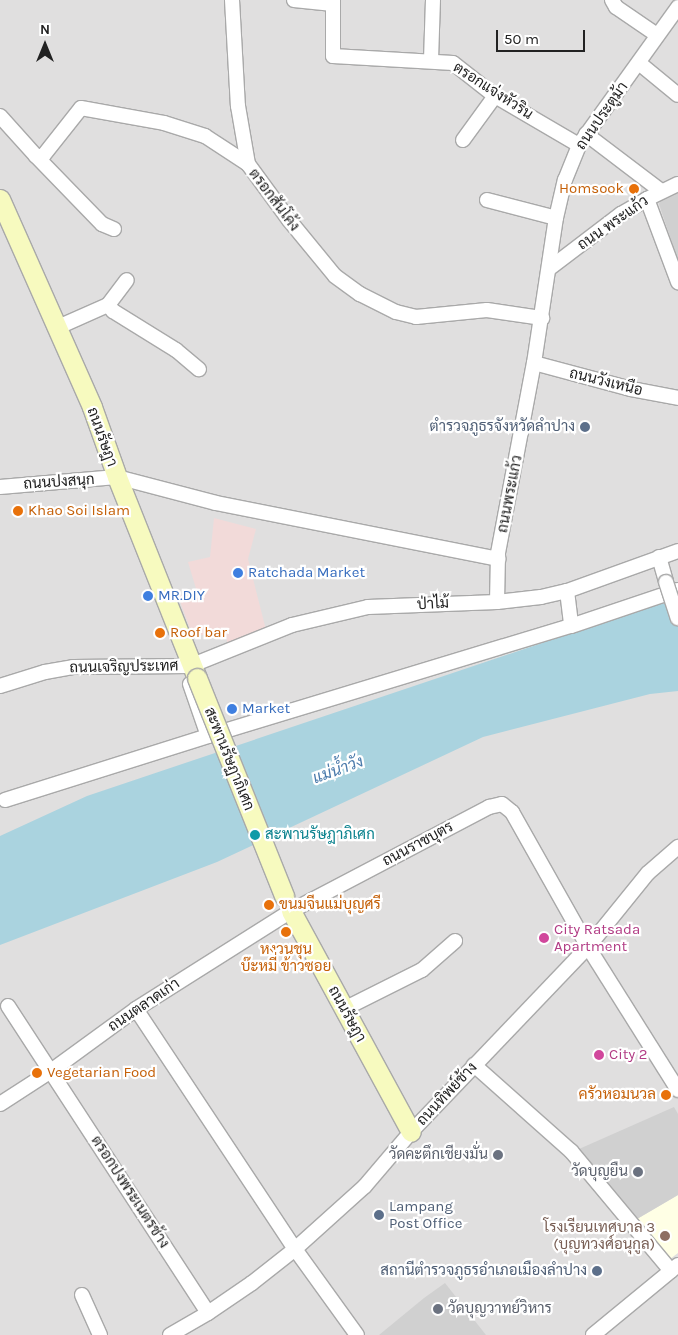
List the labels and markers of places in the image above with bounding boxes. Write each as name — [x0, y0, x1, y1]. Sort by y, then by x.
place label: Homsook — [559, 180, 624, 198]
marker: Homsook — [628, 183, 640, 195]
place label: ตำรวจภูธรจังหวัดลำปาง — [430, 418, 575, 436]
marker: ตำรวจภูธรจังหวัดลำปาง — [579, 421, 591, 433]
place label: Khao Soi Islam — [28, 502, 130, 520]
marker: Khao Soi Islam — [12, 505, 24, 517]
place label: Ratchada Market — [248, 564, 365, 582]
marker: Ratchada Market — [232, 567, 244, 579]
place label: MR.DIY — [158, 587, 205, 605]
marker: MR.DIY — [142, 590, 154, 602]
place label: Roof bar — [170, 624, 227, 642]
marker: Roof bar — [154, 627, 166, 639]
place label: Market — [242, 700, 290, 718]
marker: Market — [226, 703, 238, 715]
place label: สะพานรัษฎาภิเศก — [265, 826, 375, 844]
marker: สะพานรัษฎาภิเศก — [249, 829, 261, 841]
place label: ขนมจีนแม่บุญศรี — [279, 896, 381, 914]
marker: ขนมจีนแม่บุญศรี — [263, 899, 275, 911]
place label: City Ratsada Apartment — [554, 920, 640, 955]
marker: หงวนชุน บ๊ะหมี่ ข้าวซอย — [280, 926, 292, 938]
marker: City Ratsada Apartment — [538, 932, 550, 944]
place label: หงวนชุน บ๊ะหมี่ ข้าวซอย — [241, 940, 331, 975]
place label: City 2 — [609, 1046, 648, 1064]
marker: City 2 — [593, 1049, 605, 1061]
place label: Vegetarian Food — [47, 1064, 156, 1082]
marker: Vegetarian Food — [31, 1067, 43, 1079]
place label: ครัวหอมนวล — [579, 1086, 656, 1104]
marker: ครัวหอมนวล — [660, 1089, 672, 1101]
place label: วัดคะตึกเชียงมั่น — [389, 1146, 488, 1164]
marker: วัดคะตึกเชียงมั่น — [492, 1149, 504, 1161]
place label: วัดบุญยืน — [571, 1163, 628, 1181]
marker: วัดบุญยืน — [632, 1166, 644, 1178]
place label: Lampang Post Office — [389, 1197, 462, 1232]
marker: Lampang Post Office — [373, 1209, 385, 1221]
place label: โรงเรียนเทศบาล 3 (บุญทวงศ์อนุกูล) — [544, 1218, 655, 1253]
marker: โรงเรียนเทศบาล 3 (บุญทวงศ์อนุกูล) — [659, 1230, 671, 1242]
place label: สถานีตำรวจภูธรอำเภอเมืองลำปาง — [380, 1262, 587, 1280]
marker: สถานีตำรวจภูธรอำเภอเมืองลำปาง — [591, 1265, 603, 1277]
place label: วัดบุญวาทย์วิหาร — [448, 1300, 552, 1318]
marker: วัดบุญวาทย์วิหาร — [432, 1303, 444, 1315]

